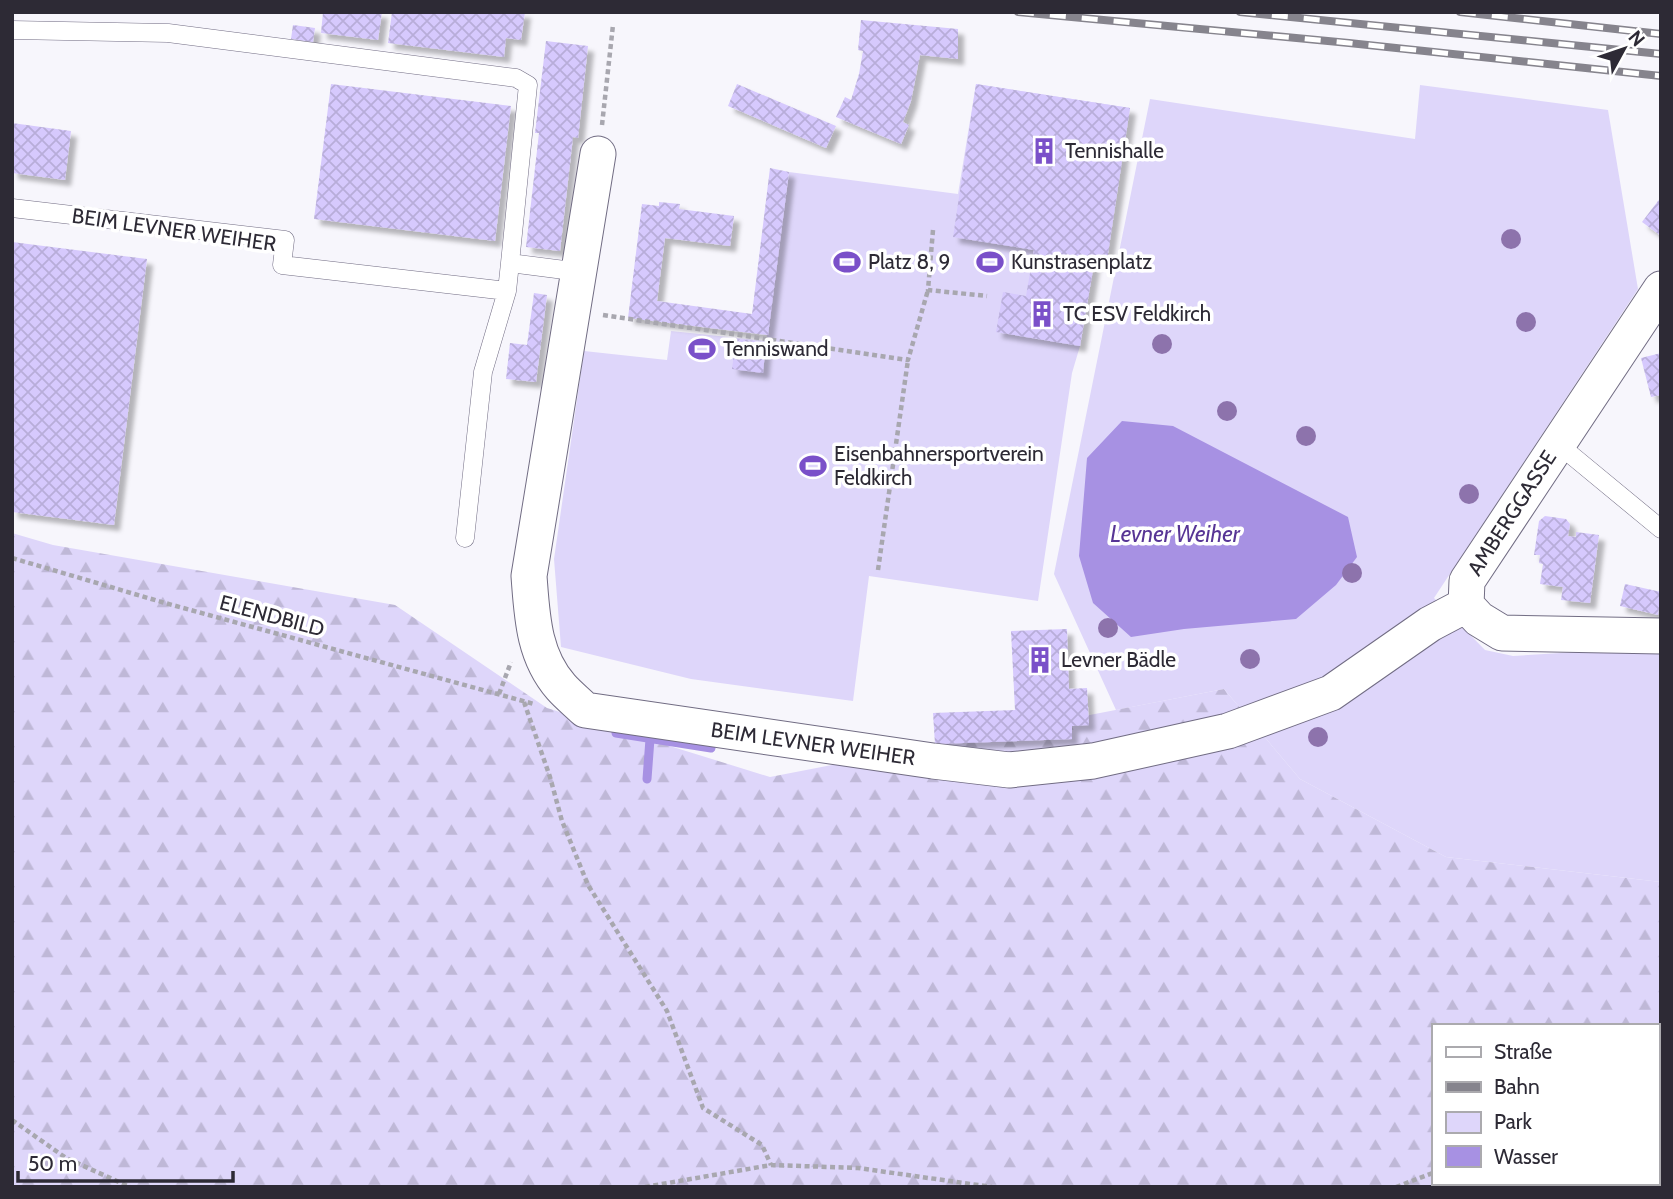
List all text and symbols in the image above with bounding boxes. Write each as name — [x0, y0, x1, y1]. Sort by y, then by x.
north arrow — [1589, 14, 1659, 84]
text: N — [1624, 26, 1650, 51]
building icon: Tennishalle — [1029, 136, 1059, 166]
place label: Tennishalle — [1065, 138, 1164, 163]
street label: BEIM LEVNER WEIHER — [70, 203, 278, 256]
sports icon: Platz 8, 9 — [832, 247, 862, 277]
sports icon: Kunstrasenplatz — [975, 247, 1005, 277]
place label: Platz 8, 9 — [868, 249, 950, 274]
place label: Kunstrasenplatz — [1011, 249, 1152, 274]
building icon: TC ESV Feldkirch — [1027, 299, 1057, 329]
place label: TC ESV Feldkirch — [1063, 301, 1211, 326]
sports icon: Tenniswand — [687, 334, 717, 364]
place label: Tenniswand — [723, 336, 829, 361]
place label: Eisenbahnersportverein Feldkirch — [834, 441, 1044, 490]
street label: AMBERGGASSE — [1462, 446, 1561, 580]
sports icon: Eisenbahnersportverein Feldkirch — [798, 451, 828, 481]
water label: Levner Weiher — [1110, 520, 1241, 548]
street label: ELENDBILD — [217, 590, 327, 642]
building icon: Levner Bädle — [1025, 645, 1055, 675]
place label: Levner Bädle — [1061, 647, 1176, 672]
street label: BEIM LEVNER WEIHER — [709, 717, 917, 770]
legend — [1432, 1024, 1659, 1185]
text: Straße — [1494, 1039, 1553, 1064]
text: Bahn — [1494, 1074, 1540, 1099]
text: Park — [1494, 1109, 1532, 1134]
scale bar — [18, 1140, 233, 1184]
text: Wasser — [1494, 1144, 1558, 1169]
text: 50 m — [28, 1151, 77, 1176]

